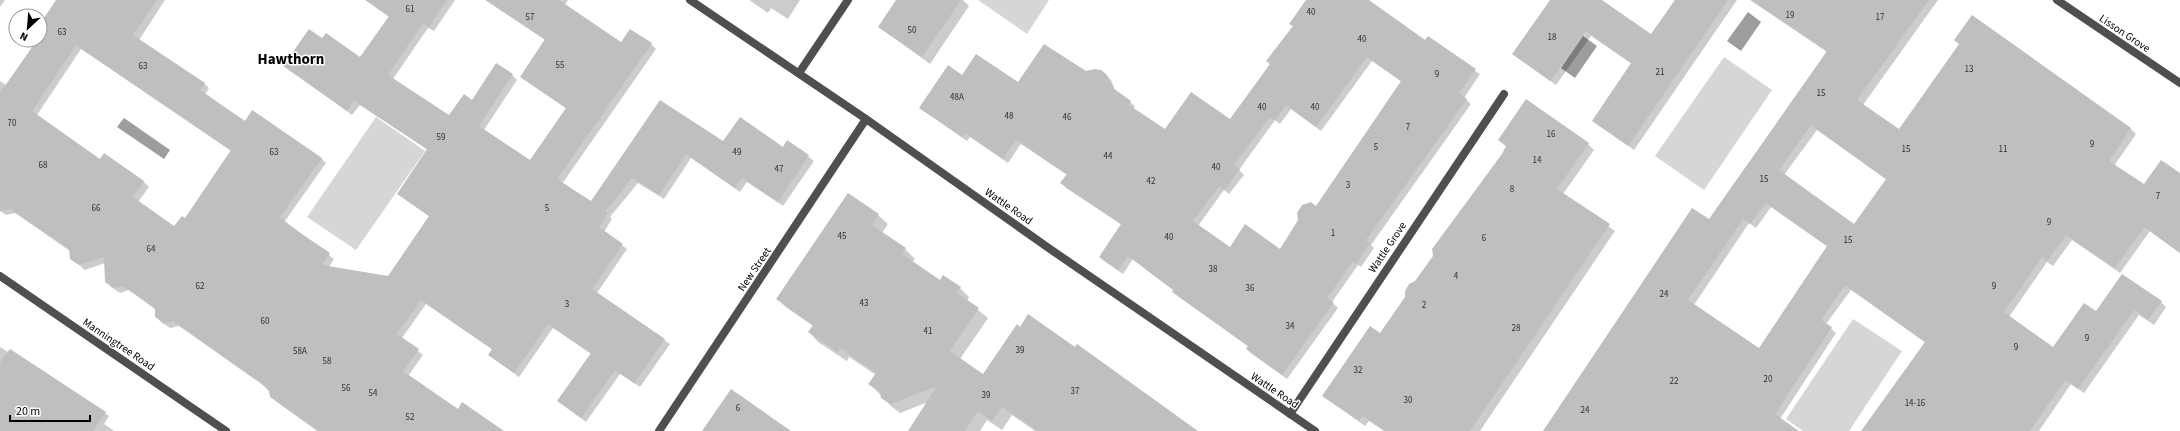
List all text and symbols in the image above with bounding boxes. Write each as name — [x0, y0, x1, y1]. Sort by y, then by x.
house number: 61 — [406, 3, 414, 16]
house number: 40 — [1307, 6, 1316, 19]
north arrow — [8, 8, 48, 48]
house number: 19 — [1786, 9, 1795, 22]
house number: 57 — [526, 11, 535, 24]
house number: 17 — [1876, 11, 1885, 24]
street label: Lisson Grove — [2096, 11, 2154, 56]
house number: 50 — [908, 24, 917, 37]
house number: 63 — [58, 26, 67, 39]
text: N — [17, 28, 30, 45]
house number: 18 — [1548, 31, 1557, 44]
house number: 40 — [1358, 33, 1367, 46]
district label: Hawthorn — [258, 49, 324, 70]
house number: 55 — [556, 59, 565, 72]
house number: 63 — [139, 60, 148, 73]
house number: 13 — [1965, 63, 1974, 76]
house number: 21 — [1656, 66, 1664, 79]
house number: 9 — [1435, 68, 1440, 81]
house number: 15 — [1817, 87, 1826, 100]
house number: 48A — [950, 91, 964, 104]
house number: 40 — [1258, 101, 1267, 114]
house number: 40 — [1311, 101, 1320, 114]
house number: 48 — [1005, 110, 1014, 123]
house number: 46 — [1063, 111, 1072, 124]
house number: 70 — [8, 117, 17, 130]
house number: 7 — [1406, 121, 1411, 134]
house number: 16 — [1547, 128, 1556, 141]
house number: 59 — [437, 131, 446, 144]
house number: 9 — [2090, 138, 2095, 151]
house number: 5 — [1374, 141, 1379, 154]
house number: 15 — [1902, 143, 1911, 156]
house number: 11 — [1999, 143, 2007, 156]
house number: 63 — [270, 146, 279, 159]
house number: 49 — [733, 146, 742, 159]
house number: 44 — [1104, 150, 1113, 163]
house number: 14 — [1533, 154, 1542, 167]
house number: 68 — [39, 159, 48, 172]
house number: 40 — [1212, 161, 1221, 174]
house number: 47 — [775, 163, 784, 176]
house number: 15 — [1760, 173, 1769, 186]
house number: 42 — [1147, 175, 1156, 188]
house number: 3 — [1346, 179, 1351, 192]
house number: 8 — [1510, 183, 1515, 196]
street label: Wattle Road — [982, 184, 1036, 228]
house number: 7 — [2156, 190, 2161, 203]
house number: 66 — [92, 202, 101, 215]
house number: 5 — [545, 202, 550, 215]
house number: 9 — [2047, 216, 2052, 229]
street label: Wattle Grove — [1365, 218, 1410, 276]
house number: 1 — [1331, 227, 1335, 240]
house number: 45 — [838, 230, 847, 243]
house number: 40 — [1165, 231, 1174, 244]
house number: 6 — [1482, 232, 1487, 245]
house number: 15 — [1844, 234, 1853, 247]
house number: 64 — [147, 243, 156, 256]
street label: New Street — [734, 244, 775, 294]
house number: 38 — [1209, 263, 1218, 276]
house number: 4 — [1454, 270, 1459, 283]
house number: 62 — [196, 280, 205, 293]
house number: 9 — [1992, 280, 1997, 293]
house number: 36 — [1246, 282, 1255, 295]
house number: 24 — [1660, 288, 1669, 301]
house number: 43 — [860, 297, 869, 310]
house number: 3 — [565, 298, 570, 311]
house number: 2 — [1422, 299, 1427, 312]
street label: Manningtree Road — [80, 315, 158, 374]
house number: 60 — [261, 315, 270, 328]
house number: 34 — [1286, 320, 1295, 333]
house number: 28 — [1512, 322, 1521, 335]
house number: 41 — [924, 325, 932, 338]
house number: 9 — [2085, 332, 2090, 345]
house number: 9 — [2014, 341, 2019, 354]
house number: 39 — [1016, 344, 1025, 357]
house number: 58A — [293, 345, 307, 358]
house number: 58 — [323, 355, 332, 368]
house number: 32 — [1354, 364, 1363, 377]
street label: Wattle Road — [1248, 369, 1302, 412]
house number: 20 — [1764, 373, 1773, 386]
house number: 22 — [1670, 375, 1679, 388]
house number: 56 — [342, 382, 351, 395]
house number: 37 — [1071, 385, 1080, 398]
house number: 54 — [369, 387, 378, 400]
house number: 39 — [982, 389, 991, 402]
house number: 30 — [1404, 394, 1413, 407]
scale bar — [10, 397, 90, 423]
house number: 14-16 — [1905, 397, 1926, 410]
house number: 6 — [736, 402, 741, 415]
text: 20 m — [16, 403, 40, 420]
house number: 24 — [1581, 404, 1590, 417]
house number: 52 — [406, 411, 415, 424]

